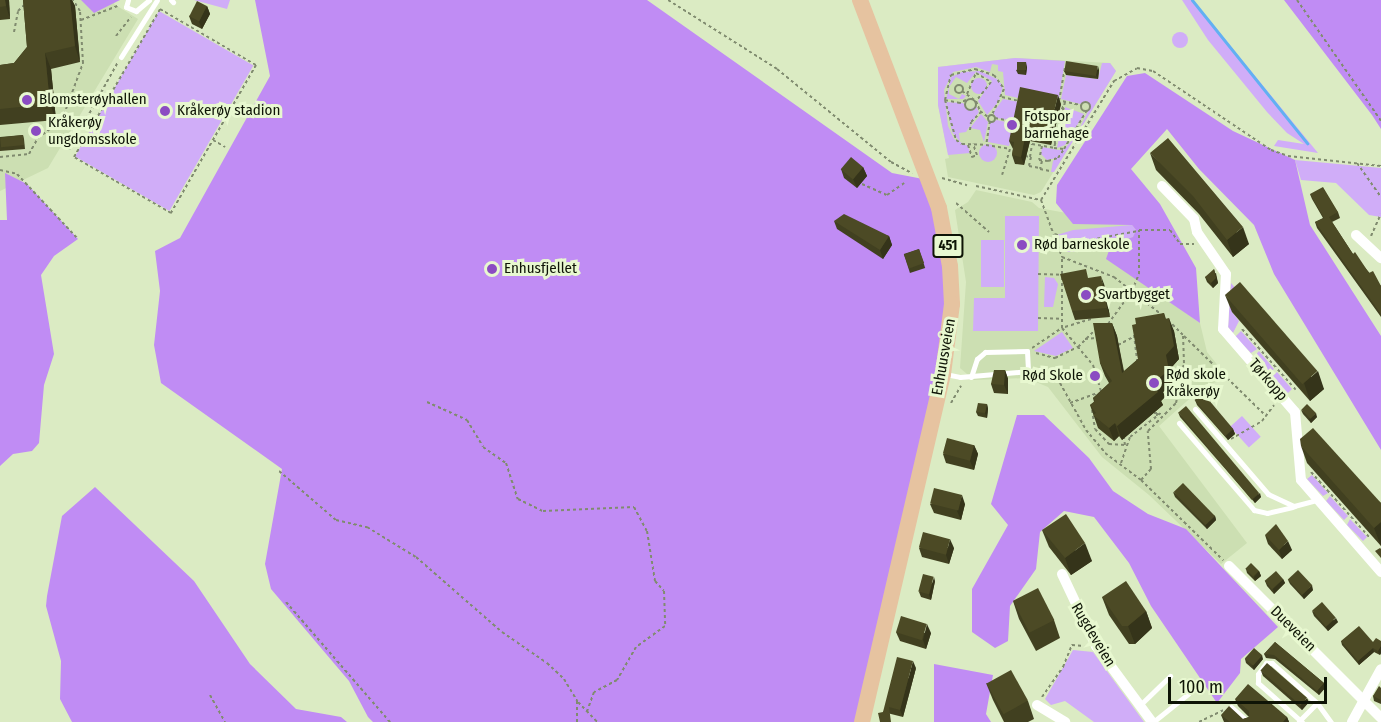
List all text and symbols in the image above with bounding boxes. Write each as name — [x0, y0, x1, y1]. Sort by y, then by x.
place label: Blomsterøyhallen — [39, 91, 147, 109]
marker: Blomsterøyhallen — [20, 93, 34, 107]
place label: Kråkerøy stadion — [177, 102, 280, 120]
marker: Kråkerøy stadion — [158, 104, 172, 118]
place label: Fotspor barnehage — [1024, 107, 1089, 142]
place label: Kråkerøy ungdomsskole — [48, 113, 137, 148]
marker: Fotspor barnehage — [1005, 118, 1019, 132]
marker: Kråkerøy ungdomsskole — [29, 124, 43, 138]
road number: 451 — [932, 235, 964, 257]
place label: Rød barneskole — [1034, 236, 1130, 254]
marker: Rød barneskole — [1015, 238, 1029, 252]
place label: Enhusfjellet — [504, 260, 577, 278]
marker: Enhusfjellet — [485, 262, 499, 276]
place label: Svartbygget — [1098, 286, 1170, 304]
marker: Svartbygget — [1079, 288, 1093, 302]
street label: Enhuusveien — [928, 317, 960, 397]
street label: Tørkopp — [1245, 355, 1291, 405]
place label: Rød skole Kråkerøy — [1166, 365, 1226, 400]
place label: Rød Skole — [1022, 367, 1083, 385]
marker: Rød Skole — [1088, 369, 1102, 383]
marker: Rød skole Kråkerøy — [1147, 376, 1161, 390]
street label: Rugdeveien — [1067, 600, 1119, 670]
street label: Dueveien — [1266, 602, 1320, 656]
scale bar — [1171, 665, 1330, 703]
text: 100 m — [1179, 676, 1223, 698]

